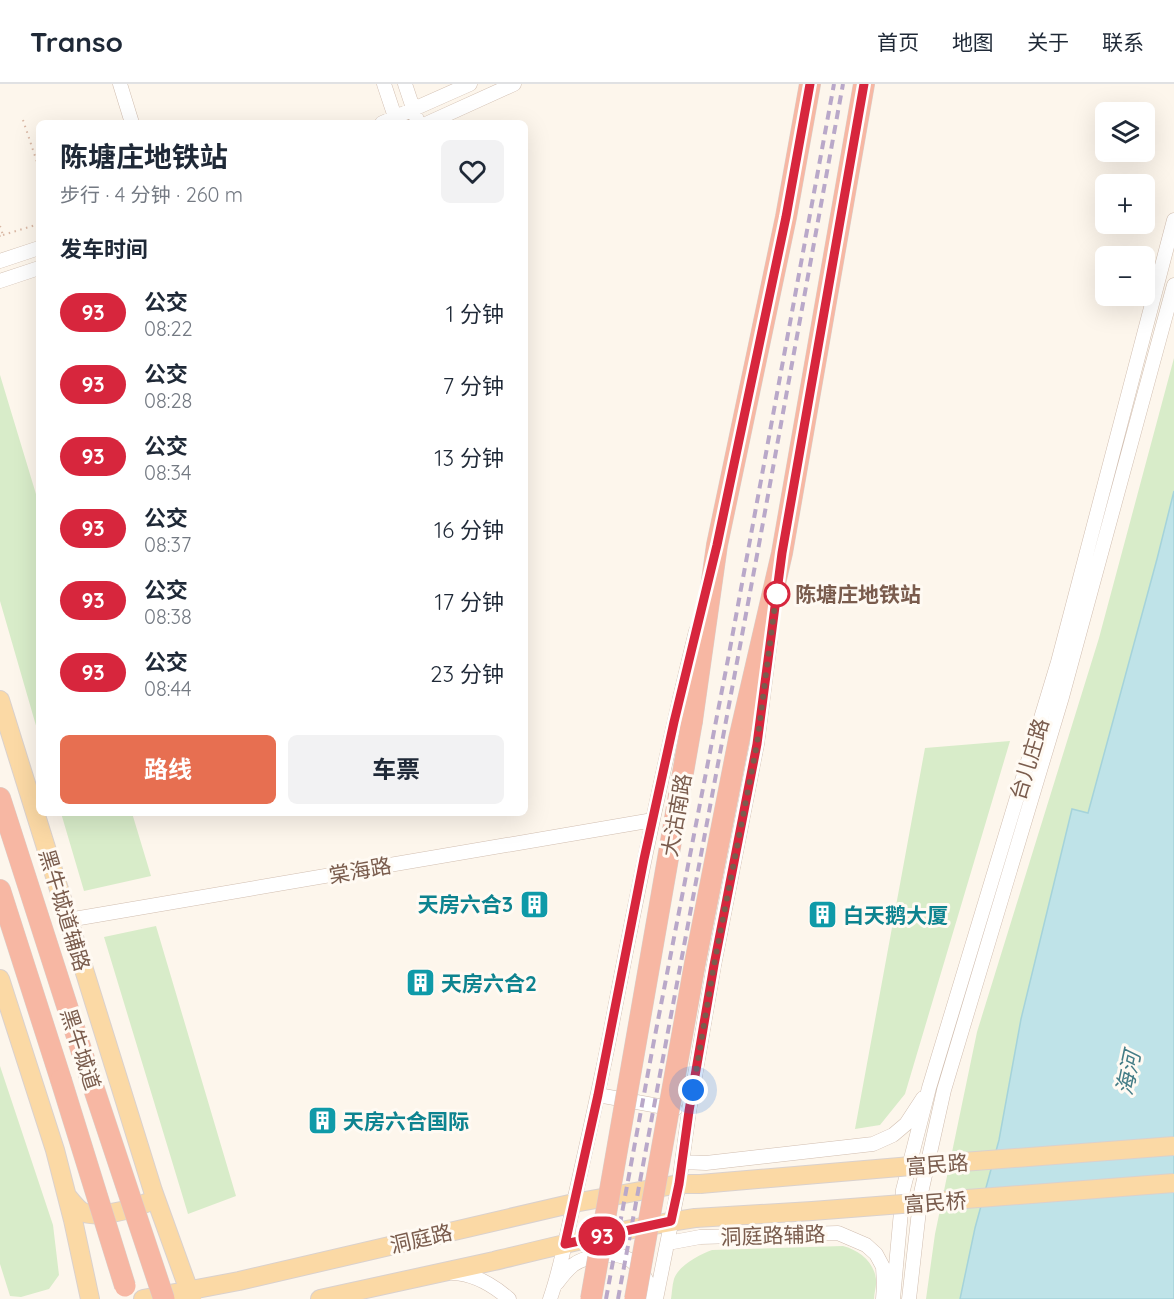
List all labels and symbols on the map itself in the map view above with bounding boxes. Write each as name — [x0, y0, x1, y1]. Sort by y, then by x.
marker: 陈塘庄地铁站 — [764, 581, 790, 607]
place label: 陈塘庄地铁站 — [795, 581, 921, 607]
street label: 台儿庄路 — [1004, 715, 1054, 803]
street label: 大沽南路 — [656, 771, 696, 859]
street label: 黑牛城道辅路 — [34, 846, 96, 974]
street label: 棠海路 — [327, 852, 393, 888]
building icon: 天房六合3 — [518, 888, 550, 920]
place label: 天房六合3 — [418, 891, 513, 917]
building icon: 白天鹅大厦 — [806, 899, 838, 931]
place label: 白天鹅大厦 — [843, 902, 948, 928]
building icon: 天房六合2 — [404, 967, 436, 999]
place label: 天房六合2 — [441, 970, 537, 996]
street label: 黑牛城道 — [56, 1005, 106, 1093]
water label: 海河 — [1110, 1045, 1147, 1097]
your location — [678, 1075, 708, 1105]
building icon: 天房六合国际 — [306, 1105, 338, 1137]
place label: 天房六合国际 — [343, 1108, 469, 1134]
street label: 富民路 — [905, 1149, 969, 1179]
street label: 富民桥 — [903, 1187, 967, 1217]
line badge: 93 — [575, 1216, 629, 1256]
street label: 洞庭路 — [387, 1218, 455, 1258]
street label: 洞庭路辅路 — [720, 1220, 826, 1250]

